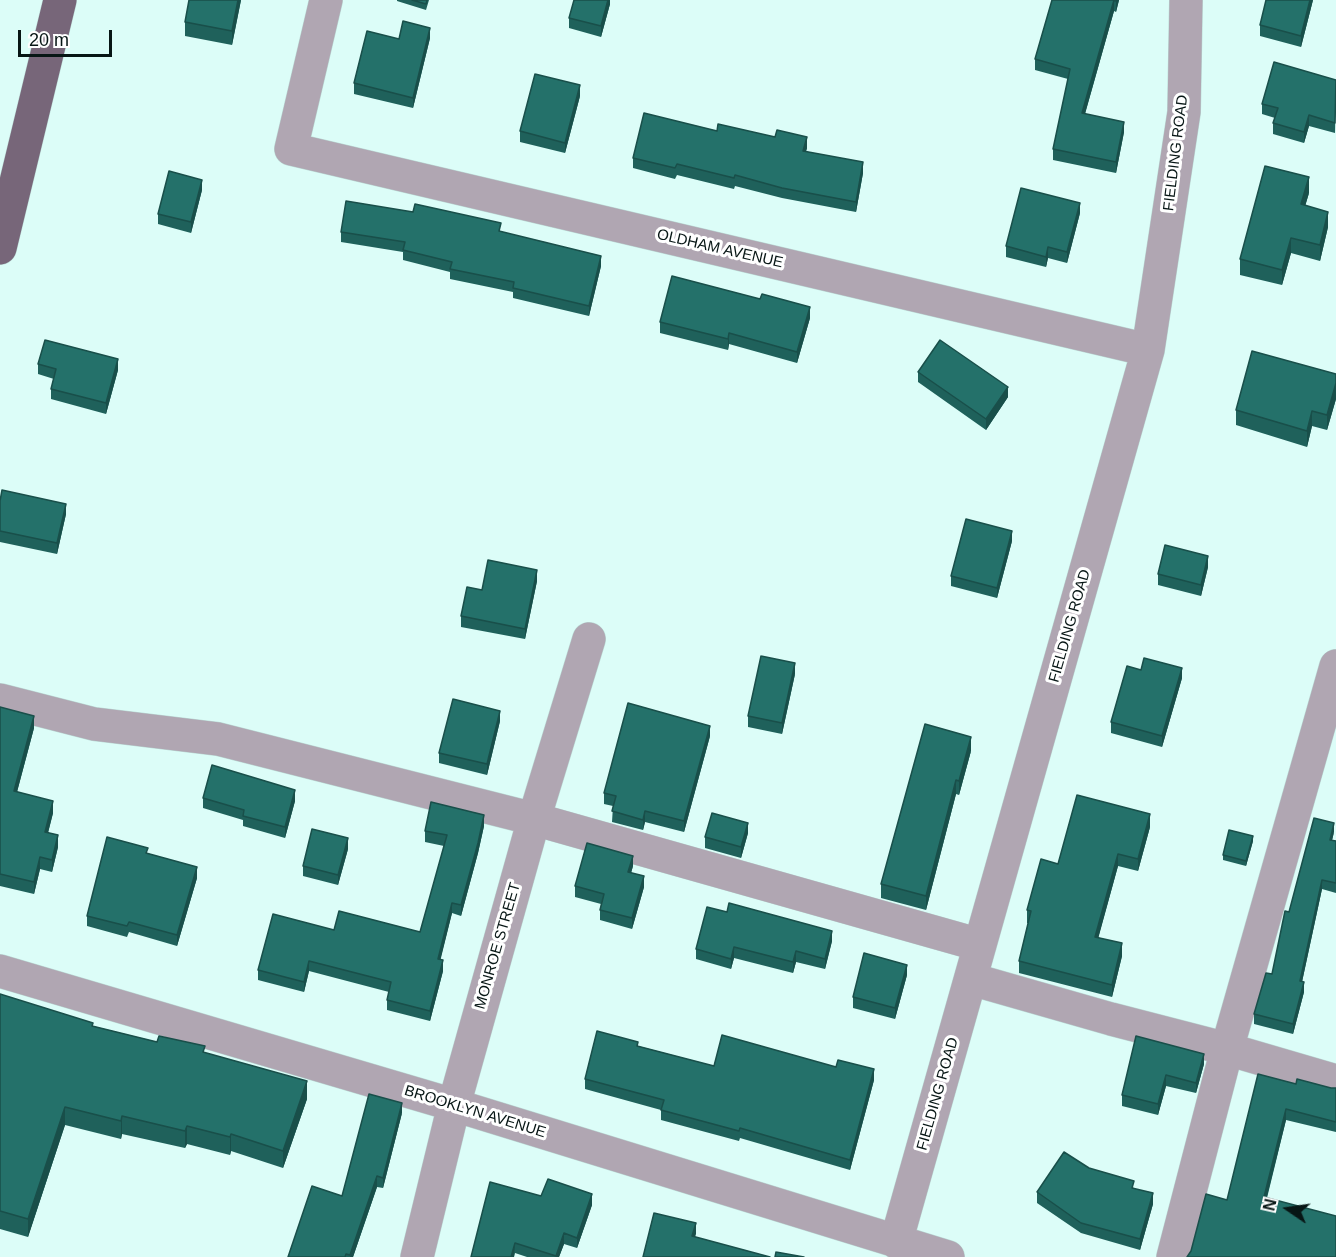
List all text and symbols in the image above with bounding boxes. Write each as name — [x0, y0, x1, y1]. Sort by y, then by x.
scale bar — [21, 18, 116, 56]
text: 20 m — [29, 30, 69, 50]
street label: FIELDING ROAD — [1160, 94, 1192, 212]
street label: OLDHAM AVENUE — [655, 226, 785, 272]
street label: FIELDING ROAD — [1045, 567, 1095, 685]
street label: MONROE STREET — [471, 881, 525, 1011]
street label: FIELDING ROAD — [913, 1035, 963, 1153]
street label: BROOKLYN AVENUE — [402, 1082, 548, 1142]
north arrow — [1258, 1179, 1318, 1239]
text: N — [1260, 1197, 1280, 1212]

